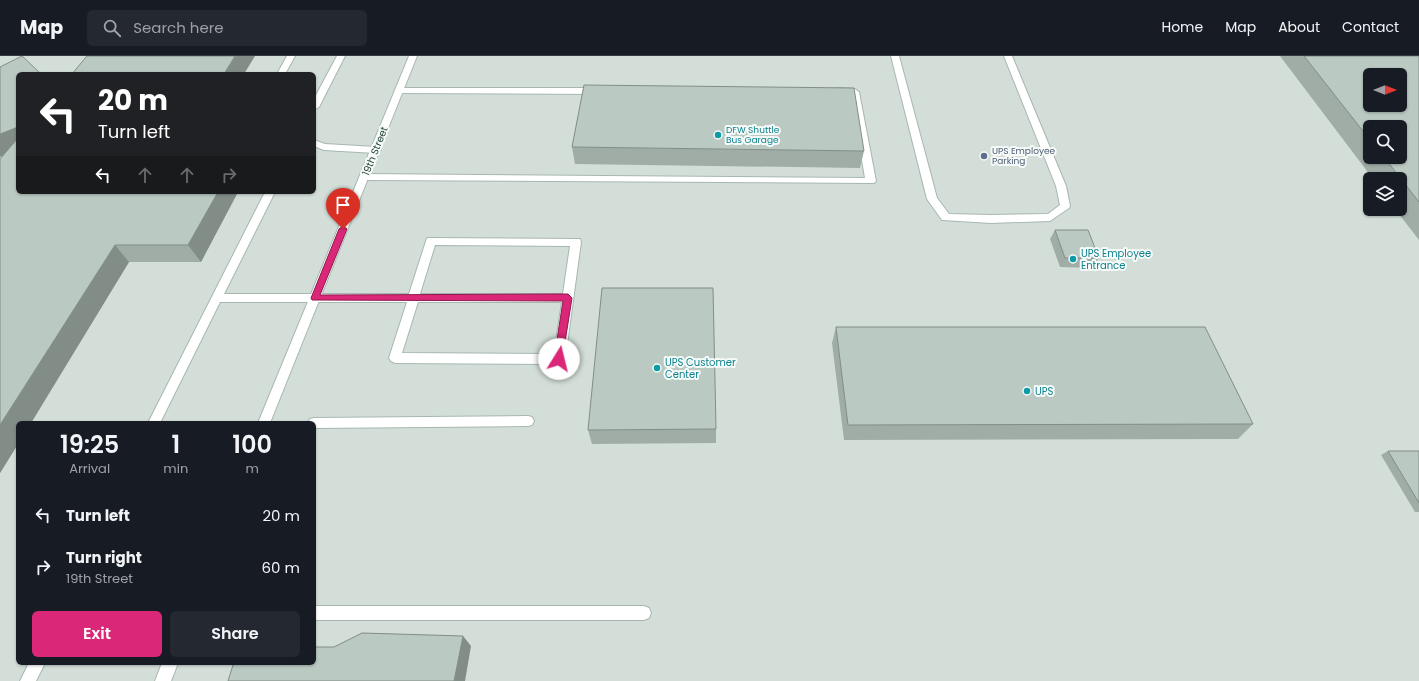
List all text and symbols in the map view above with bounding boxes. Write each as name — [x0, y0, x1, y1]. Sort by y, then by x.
search box — [87, 10, 367, 46]
text: Map — [20, 14, 63, 41]
icon: search — [101, 17, 123, 39]
text: Search here — [133, 17, 224, 38]
text: Home — [1161, 17, 1203, 37]
text: Map — [1225, 17, 1256, 37]
text: About — [1278, 17, 1320, 37]
text: Contact — [1342, 17, 1399, 37]
north arrow — [1363, 68, 1407, 112]
map controls — [1363, 68, 1407, 216]
text: 20 m — [98, 81, 168, 120]
icon: left — [32, 88, 84, 140]
text: Turn left — [98, 119, 170, 144]
button: search — [1363, 120, 1407, 164]
street label: 19th Street — [358, 124, 392, 178]
place label: DFW Shuttle Bus Garage — [726, 124, 780, 146]
marker: DFW Shuttle Bus Garage — [713, 130, 723, 140]
place label: UPS Employee Parking — [992, 145, 1056, 167]
marker: UPS Employee Parking — [979, 151, 989, 161]
icon: left — [92, 164, 114, 186]
icon: ahead — [134, 164, 156, 186]
icon: ahead — [176, 164, 198, 186]
icon: right — [218, 164, 240, 186]
button: layers — [1363, 172, 1407, 216]
pin — [326, 188, 360, 229]
icon: arrive — [332, 194, 354, 216]
place label: UPS Employee Entrance — [1081, 246, 1151, 273]
marker: UPS Employee Entrance — [1068, 254, 1078, 264]
position arrow — [538, 338, 580, 380]
place label: UPS Customer Center — [665, 355, 736, 382]
marker: UPS Customer Center — [652, 363, 662, 373]
place label: UPS — [1035, 384, 1054, 399]
marker: UPS — [1022, 386, 1032, 396]
text: 19:25 — [60, 428, 119, 461]
text: 1 — [171, 428, 180, 461]
text: 100 — [232, 428, 272, 461]
text: Arrival — [69, 459, 110, 478]
text: min — [163, 459, 188, 478]
text: m — [245, 459, 259, 478]
icon: left — [32, 504, 54, 526]
text: Turn left — [66, 505, 130, 526]
text: 20 m — [262, 505, 300, 526]
text: Turn right — [66, 547, 142, 568]
icon: right — [32, 556, 54, 578]
text: 60 m — [262, 557, 300, 578]
text: 19th Street — [66, 569, 133, 588]
button: Exit — [32, 611, 162, 657]
button: Share — [170, 611, 300, 657]

